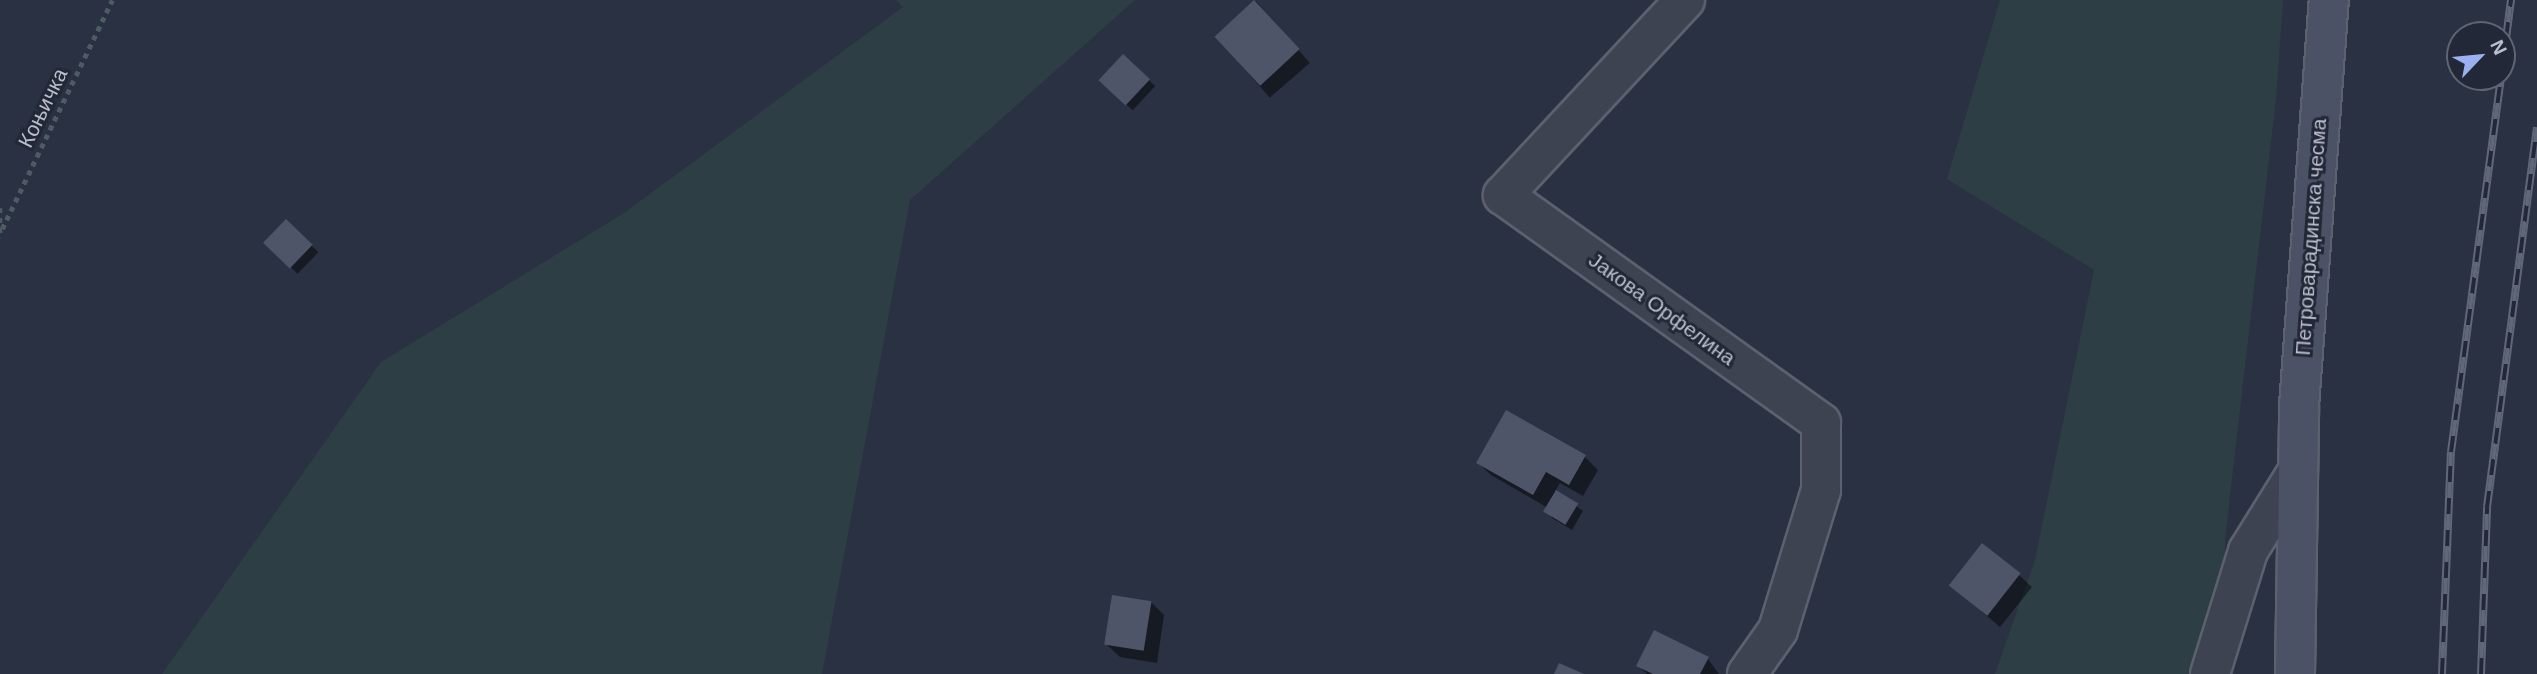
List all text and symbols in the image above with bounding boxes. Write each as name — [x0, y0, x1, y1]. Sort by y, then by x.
north arrow — [2446, 21, 2516, 91]
text: N — [2486, 37, 2511, 58]
street label: Коњичка — [13, 64, 73, 152]
street label: Петроварадинска чесма — [2290, 118, 2332, 356]
street label: Јакова Орфелина — [1584, 247, 1740, 371]

